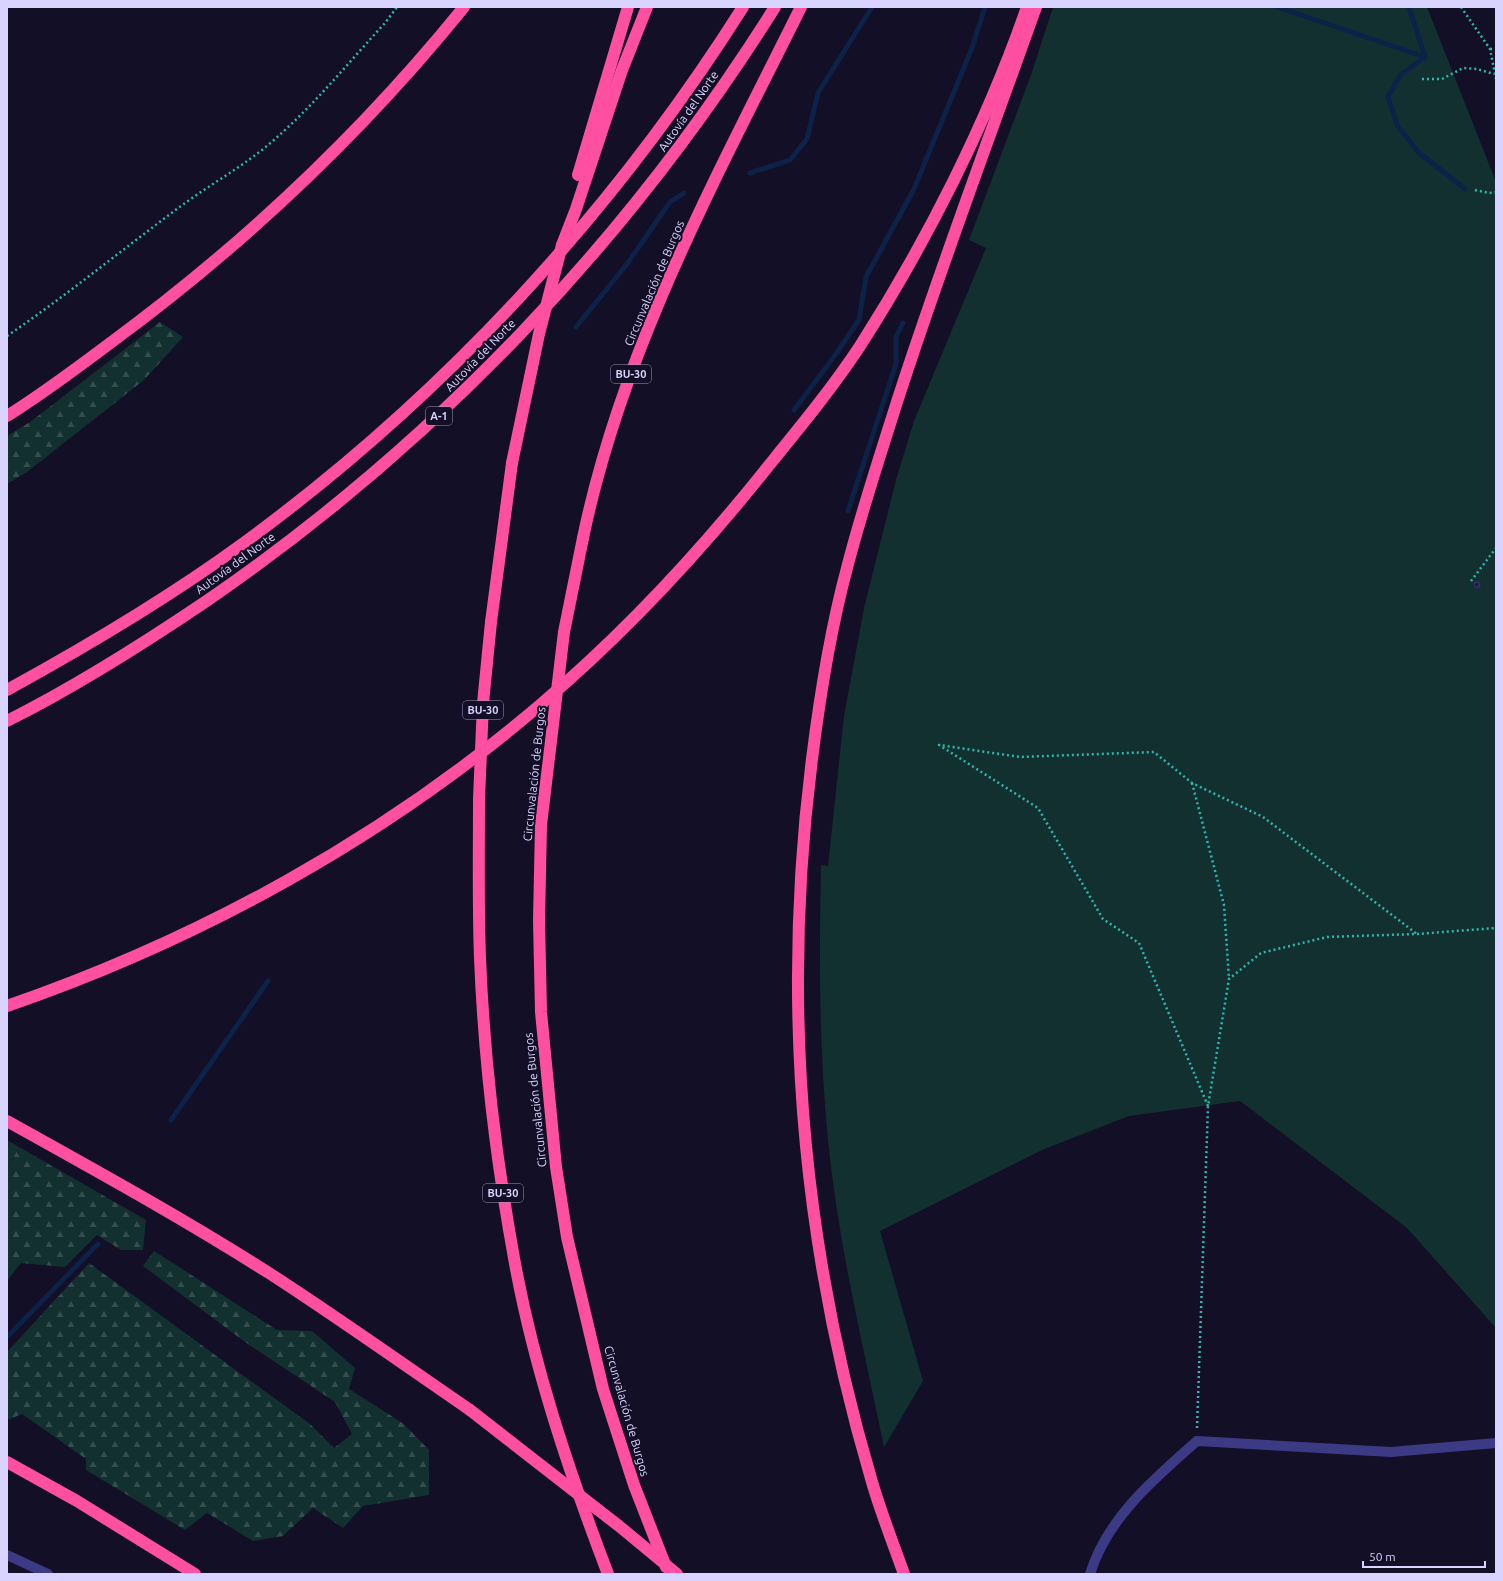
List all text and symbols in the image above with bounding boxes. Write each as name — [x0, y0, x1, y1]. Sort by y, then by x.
street label: Autovía del Norte — [655, 68, 721, 154]
street label: Circunvalación de Burgos — [622, 218, 686, 348]
street label: Autovía del Norte — [442, 316, 518, 394]
road number: BU-30 — [611, 365, 651, 383]
road number: A-1 — [426, 407, 452, 425]
street label: Autovía del Norte — [193, 530, 277, 596]
road number: BU-30 — [463, 701, 503, 719]
street label: Circunvalación de Burgos — [520, 706, 548, 842]
street label: Circunvalación de Burgos — [521, 1032, 549, 1168]
road number: BU-30 — [483, 1184, 523, 1202]
street label: Circunvalación de Burgos — [602, 1344, 652, 1478]
scale bar — [1363, 1543, 1485, 1569]
text: 50 m — [1369, 1550, 1396, 1563]

